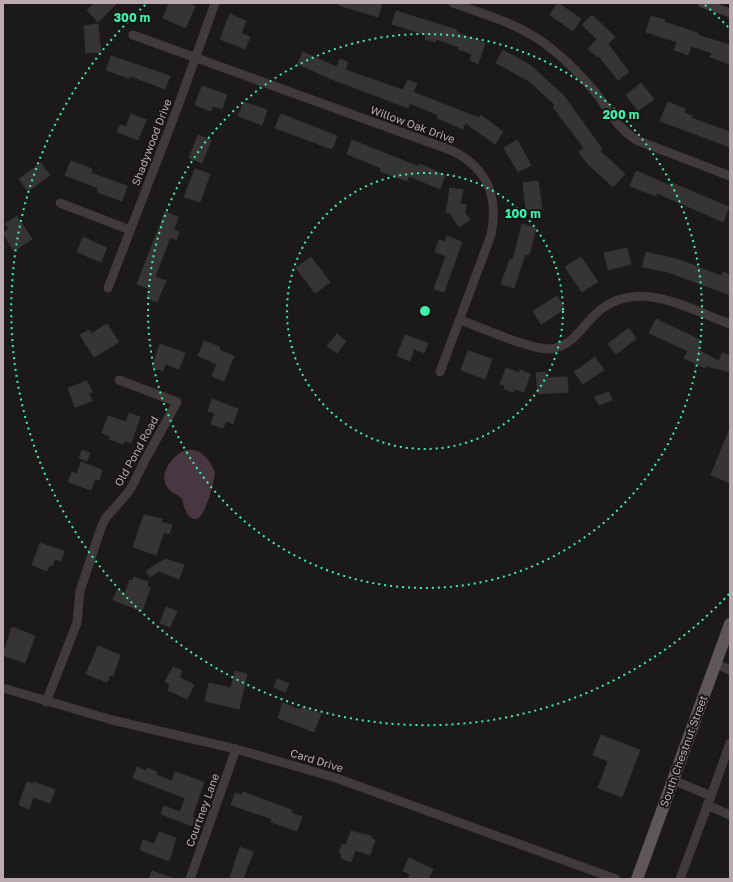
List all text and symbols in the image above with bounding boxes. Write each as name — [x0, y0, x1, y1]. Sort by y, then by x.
text: 300 m — [114, 10, 150, 25]
street label: Shadywood Drive — [128, 97, 174, 187]
street label: Willow Oak Drive — [369, 103, 457, 145]
text: 200 m — [603, 107, 639, 122]
text: 100 m — [505, 206, 541, 221]
centre of rings — [418, 304, 432, 318]
street label: Old Pond Road — [111, 414, 161, 488]
street label: South Chestnut Street — [657, 693, 709, 809]
street label: Card Drive — [289, 746, 345, 774]
street label: Courtney Lane — [183, 771, 221, 849]

